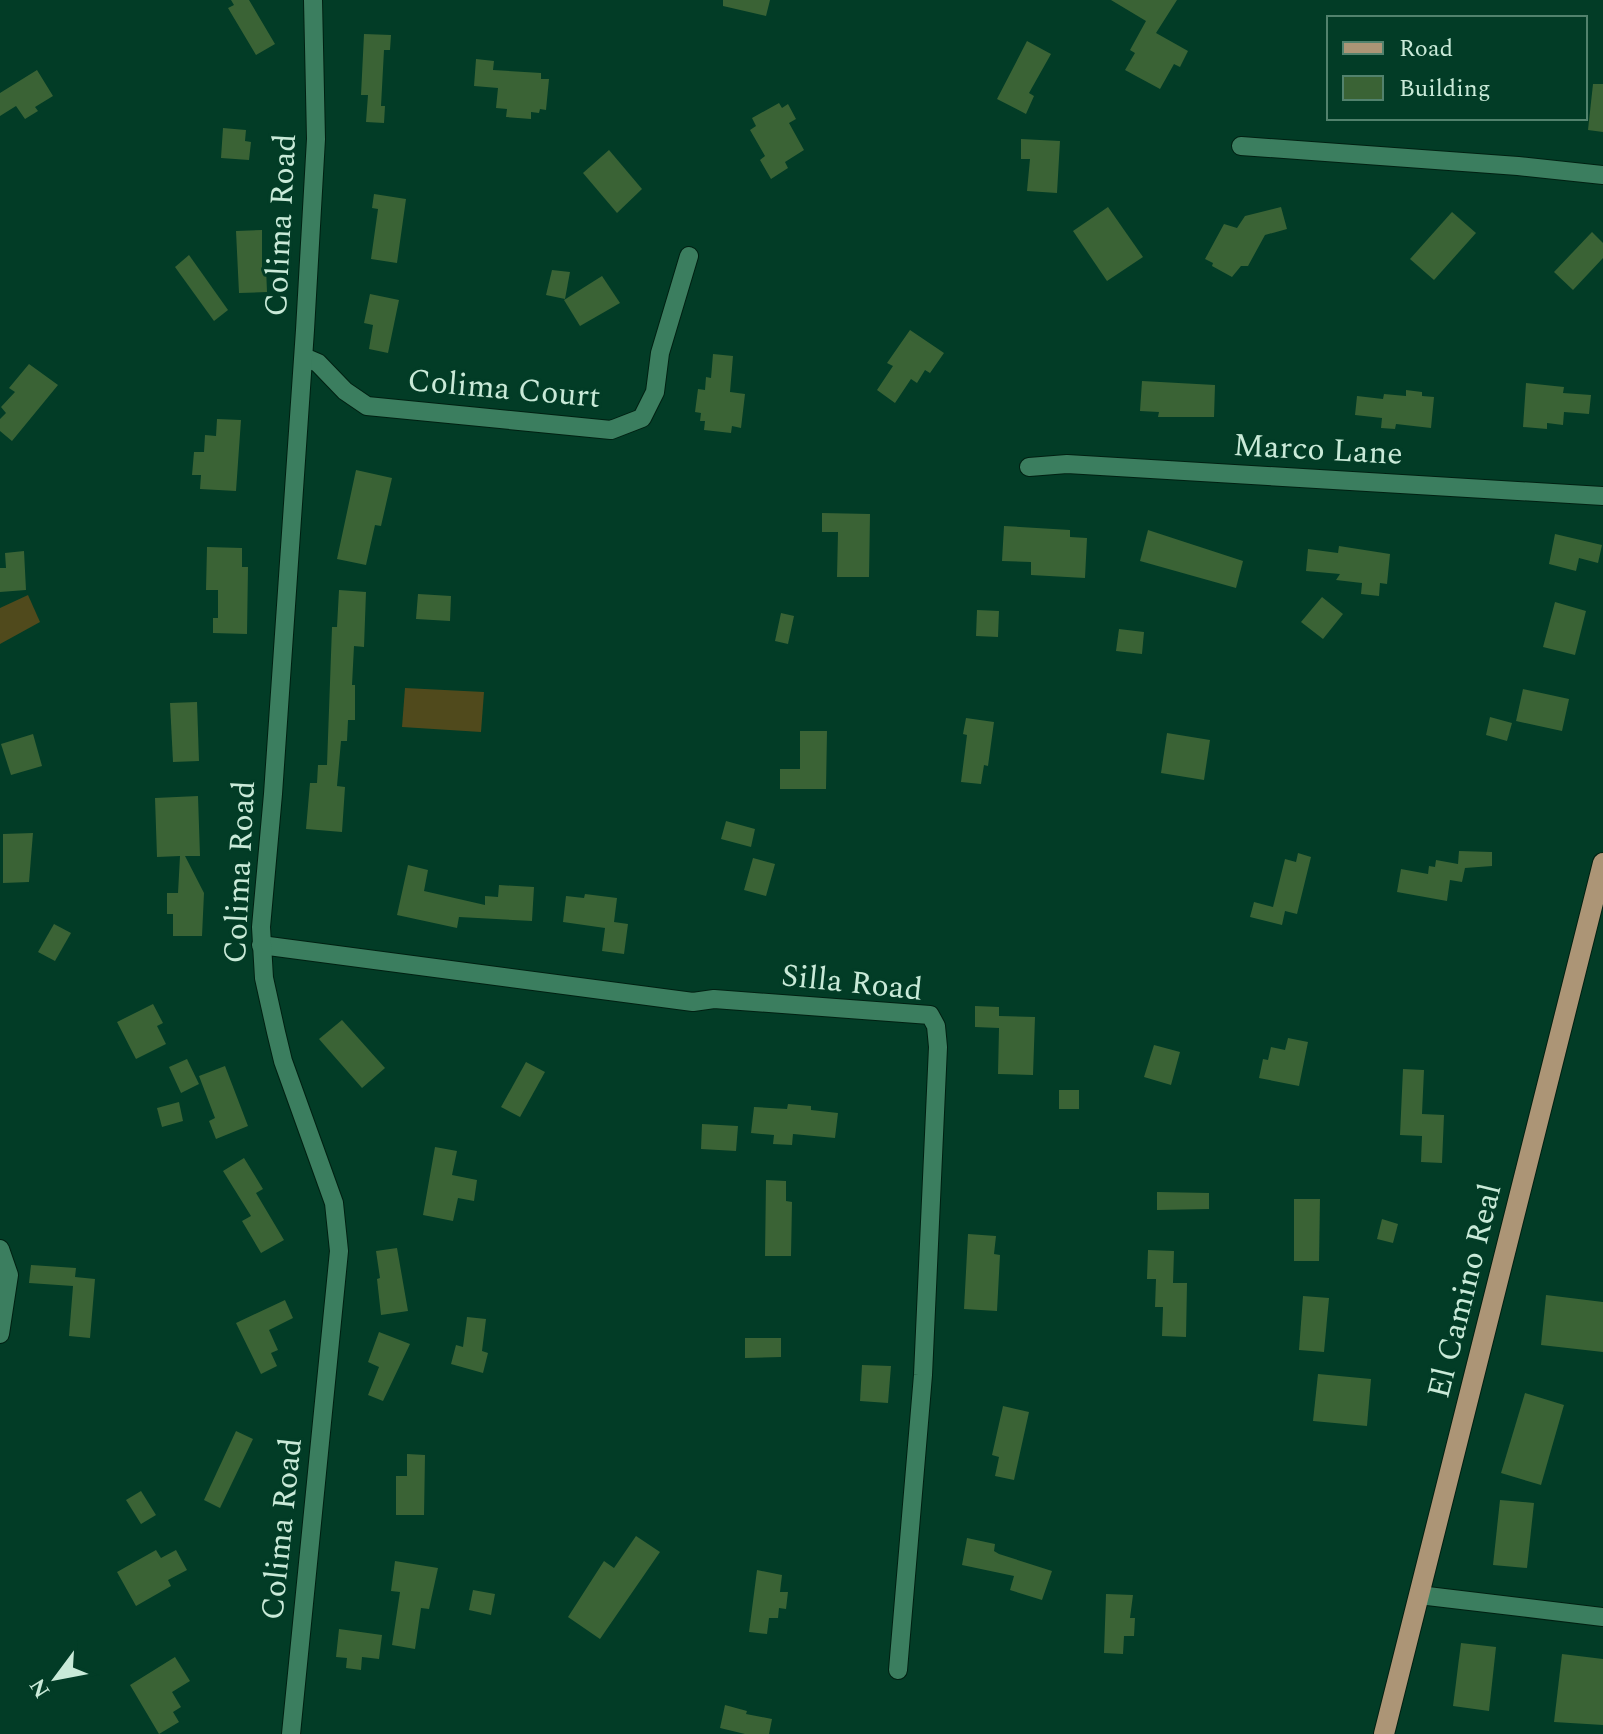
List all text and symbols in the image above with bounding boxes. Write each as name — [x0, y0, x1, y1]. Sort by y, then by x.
legend — [1327, 16, 1587, 120]
text: Road — [1399, 31, 1453, 67]
text: Building — [1399, 71, 1491, 107]
street label: Colima Road — [252, 132, 310, 318]
street label: Colima Court — [406, 356, 602, 422]
street label: Marco Lane — [1232, 421, 1404, 479]
street label: Colima Road — [211, 779, 269, 965]
street label: Silla Road — [779, 951, 925, 1015]
street label: El Camino Real — [1415, 1178, 1515, 1404]
street label: Colima Road — [248, 1435, 316, 1623]
north arrow — [16, 1638, 96, 1718]
text: N — [22, 1671, 59, 1704]

